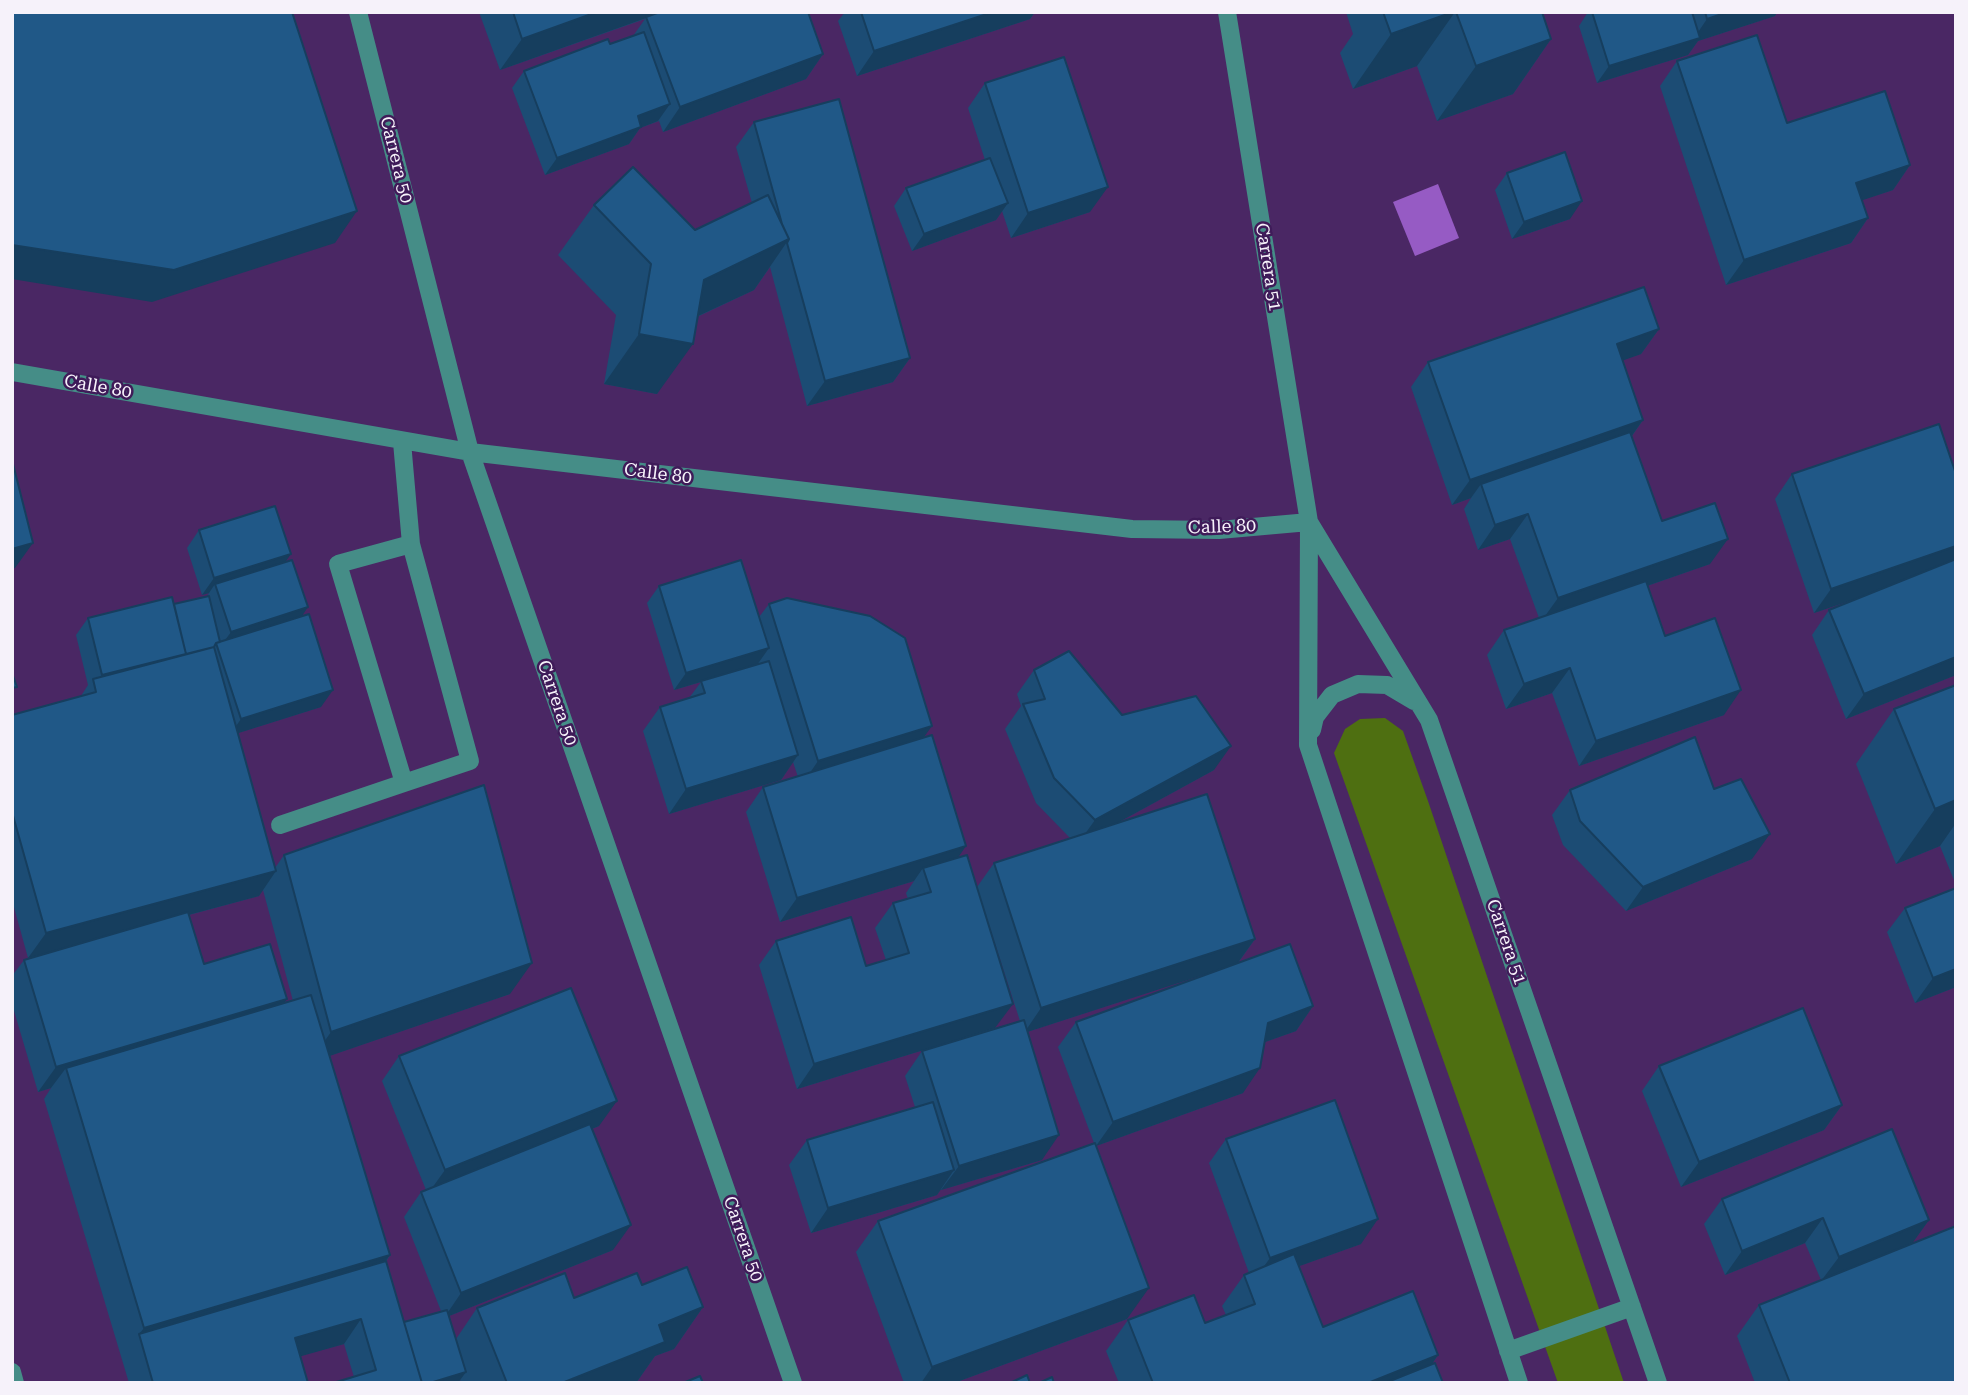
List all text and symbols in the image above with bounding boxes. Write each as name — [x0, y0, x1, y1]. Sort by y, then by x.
street label: Carrera 50 — [375, 114, 417, 206]
street label: Carrera 51 — [1250, 221, 1286, 313]
street label: Calle 80 — [62, 370, 134, 404]
street label: Calle 80 — [623, 459, 693, 489]
street label: Calle 80 — [1187, 515, 1257, 539]
street label: Carrera 50 — [532, 657, 582, 749]
street label: Carrera 51 — [1481, 896, 1531, 988]
street label: Carrera 50 — [718, 1193, 768, 1285]

